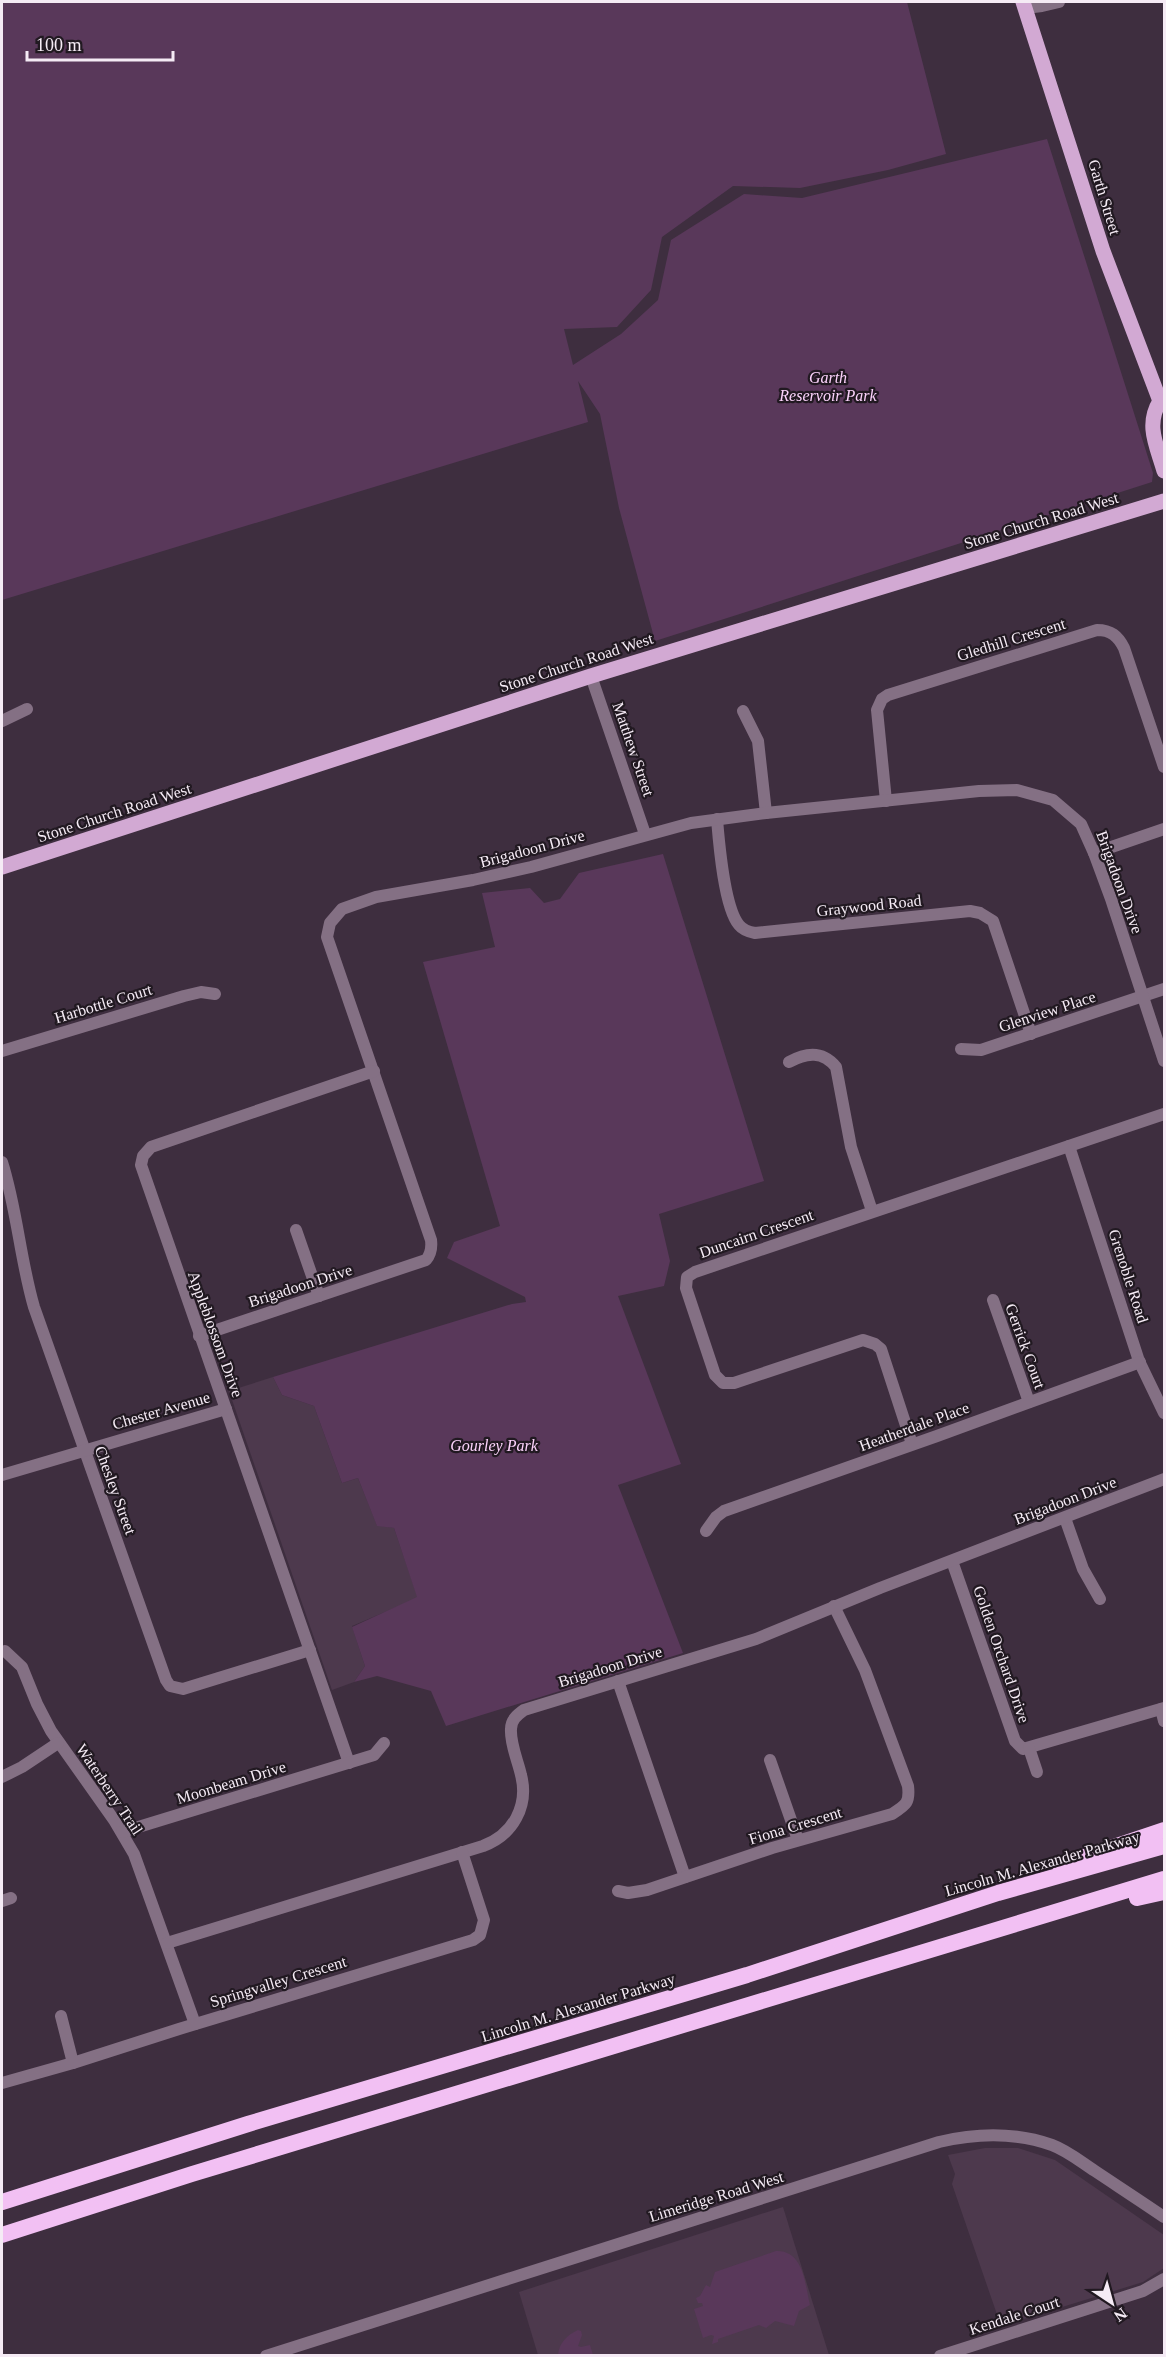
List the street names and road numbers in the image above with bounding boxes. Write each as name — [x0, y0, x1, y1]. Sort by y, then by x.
street label: Garth Street — [1085, 157, 1124, 237]
street label: Stone Church Road West — [962, 489, 1121, 552]
street label: Gledhill Crescent — [955, 615, 1068, 664]
street label: Stone Church Road West — [497, 629, 656, 695]
street label: Matthew Street — [610, 700, 658, 799]
street label: Stone Church Road West — [35, 779, 194, 845]
street label: Brigadoon Drive — [478, 826, 587, 872]
street label: Brigadoon Drive — [1092, 829, 1146, 936]
street label: Graywood Road — [816, 892, 922, 920]
street label: Harbottle Court — [52, 980, 154, 1026]
street label: Glenview Place — [997, 988, 1098, 1035]
street label: Duncairn Crescent — [697, 1206, 816, 1261]
street label: Grenoble Road — [1105, 1227, 1152, 1325]
street label: Brigadoon Drive — [246, 1261, 354, 1311]
street label: Appleblossom Drive — [184, 1269, 246, 1400]
street label: Gerrick Court — [1002, 1301, 1049, 1392]
street label: Chester Avenue — [110, 1388, 212, 1433]
street label: Heatherdale Place — [857, 1399, 972, 1454]
street label: Chesley Street — [91, 1444, 140, 1538]
street label: Brigadoon Drive — [1012, 1473, 1119, 1529]
street label: Golden Orchard Drive — [970, 1583, 1033, 1725]
street label: Brigadoon Drive — [556, 1643, 665, 1691]
street label: Waterberry Trail — [72, 1741, 147, 1839]
street label: Moonbeam Drive — [174, 1758, 288, 1807]
street label: Fiona Crescent — [747, 1803, 844, 1848]
street label: Lincoln M. Alexander Parkway — [943, 1828, 1142, 1900]
street label: Springvalley Crescent — [208, 1952, 349, 2011]
street label: Lincoln M. Alexander Parkway — [479, 1970, 677, 2046]
street label: Limeridge Road West — [647, 2168, 786, 2226]
street label: Kendale Court — [967, 2293, 1062, 2338]

